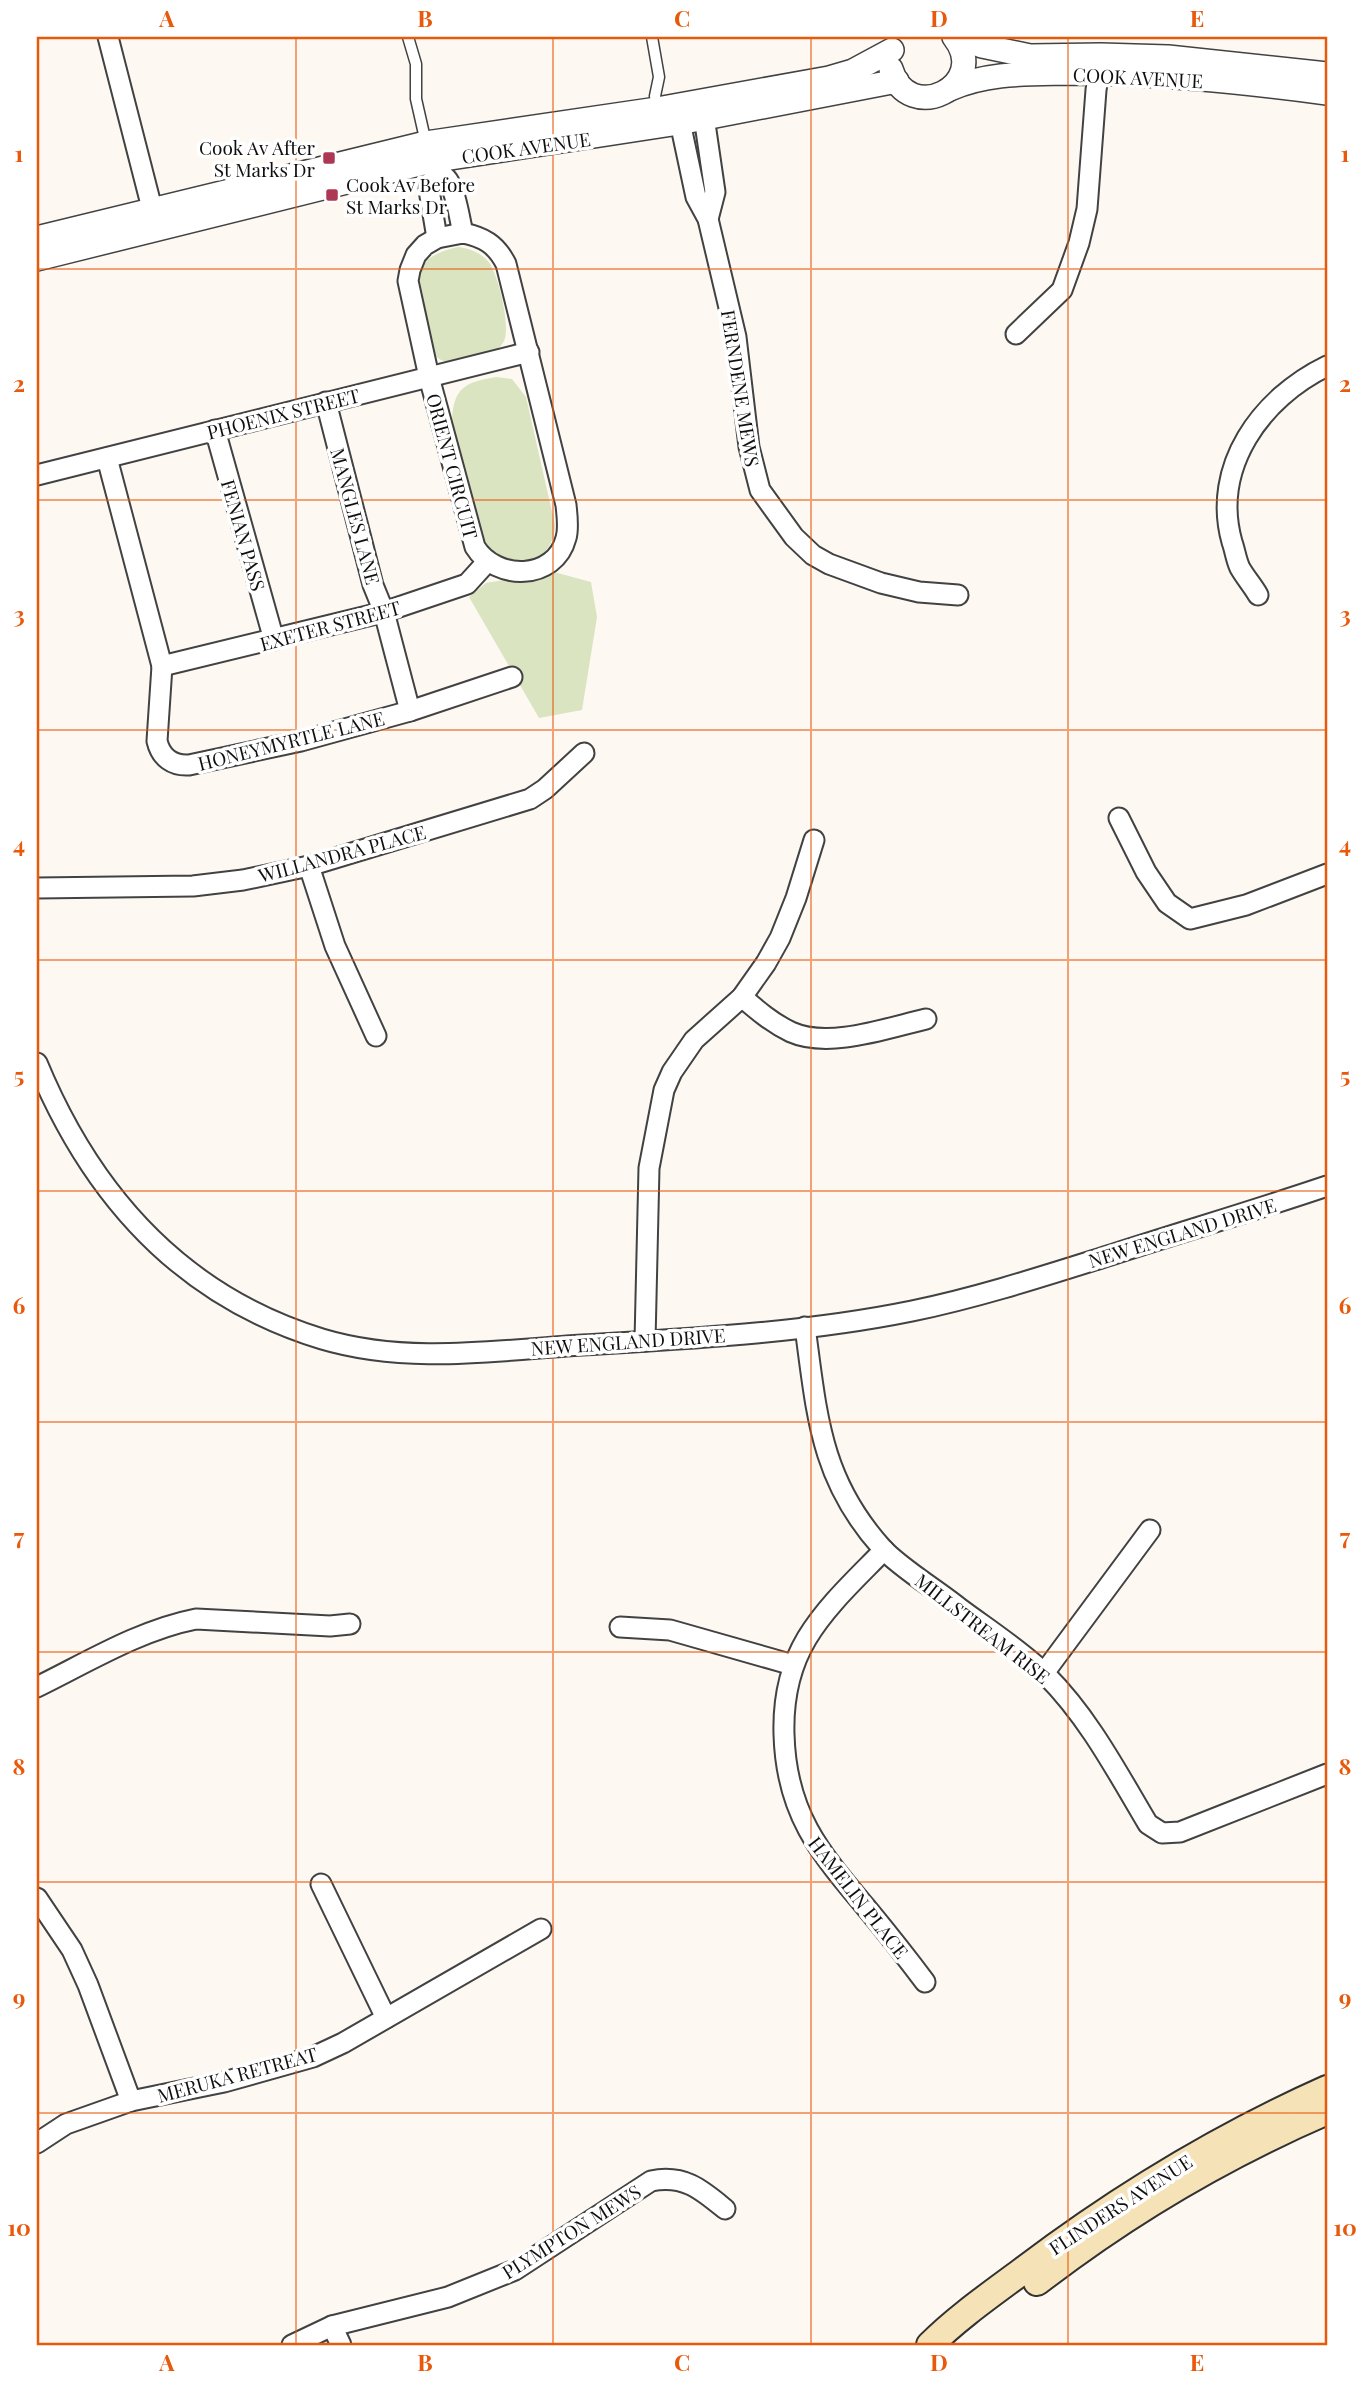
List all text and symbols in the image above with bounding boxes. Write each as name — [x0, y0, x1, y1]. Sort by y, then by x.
text: A — [158, 2, 175, 33]
text: B — [417, 2, 433, 33]
text: C — [674, 2, 690, 33]
text: D — [930, 2, 948, 33]
text: E — [1190, 2, 1204, 33]
street label: COOK AVENUE — [1072, 61, 1204, 93]
street label: COOK AVENUE — [460, 125, 592, 169]
place label: Cook Av After St Marks Dr — [199, 134, 316, 182]
text: 1 — [15, 137, 24, 168]
text: 1 — [1341, 137, 1350, 168]
marker: Cook Av After St Marks Dr — [321, 150, 337, 166]
place label: Cook Av Before St Marks Dr — [346, 171, 475, 219]
marker: Cook Av Before St Marks Dr — [324, 187, 340, 203]
street label: FERNDENE MEWS — [716, 308, 766, 468]
text: 2 — [13, 367, 25, 398]
text: 2 — [1339, 367, 1351, 398]
street label: PHOENIX STREET — [204, 381, 362, 445]
street label: ORIENT CIRCUIT — [421, 390, 485, 542]
street label: MANGLES LANE — [325, 445, 387, 587]
street label: FENIAN PASS — [216, 476, 272, 594]
street label: EXETER STREET — [257, 594, 403, 656]
text: 3 — [13, 598, 25, 629]
text: 3 — [1339, 598, 1351, 629]
street label: HONEYMYRTLE LANE — [195, 704, 387, 776]
street label: WILLANDRA PLACE — [254, 818, 429, 888]
text: 4 — [13, 828, 25, 859]
text: 4 — [1339, 828, 1351, 859]
text: 5 — [14, 1059, 24, 1090]
text: 5 — [1340, 1059, 1350, 1090]
street label: NEW ENGLAND DRIVE — [1085, 1191, 1279, 1273]
text: 6 — [13, 1289, 26, 1320]
text: 6 — [1339, 1289, 1352, 1320]
street label: NEW ENGLAND DRIVE — [530, 1321, 726, 1361]
text: 7 — [14, 1520, 25, 1551]
text: 7 — [1340, 1520, 1351, 1551]
street label: MILLSTREAM RISE — [910, 1567, 1056, 1689]
text: 8 — [13, 1750, 25, 1781]
text: 8 — [1339, 1750, 1351, 1781]
street label: HAMELIN PLACE — [803, 1830, 915, 1964]
text: 9 — [13, 1981, 25, 2012]
text: 9 — [1339, 1981, 1351, 2012]
street label: MERUKA RETREAT — [154, 2040, 320, 2108]
street label: FLINDERS AVENUE — [1043, 2148, 1197, 2260]
street label: PLYMPTON MEWS — [497, 2178, 645, 2284]
text: 10 — [7, 2211, 31, 2242]
text: 10 — [1333, 2211, 1357, 2242]
text: A — [158, 2346, 175, 2377]
text: B — [417, 2346, 433, 2377]
text: C — [674, 2346, 690, 2377]
text: D — [930, 2346, 948, 2377]
text: E — [1190, 2346, 1204, 2377]

